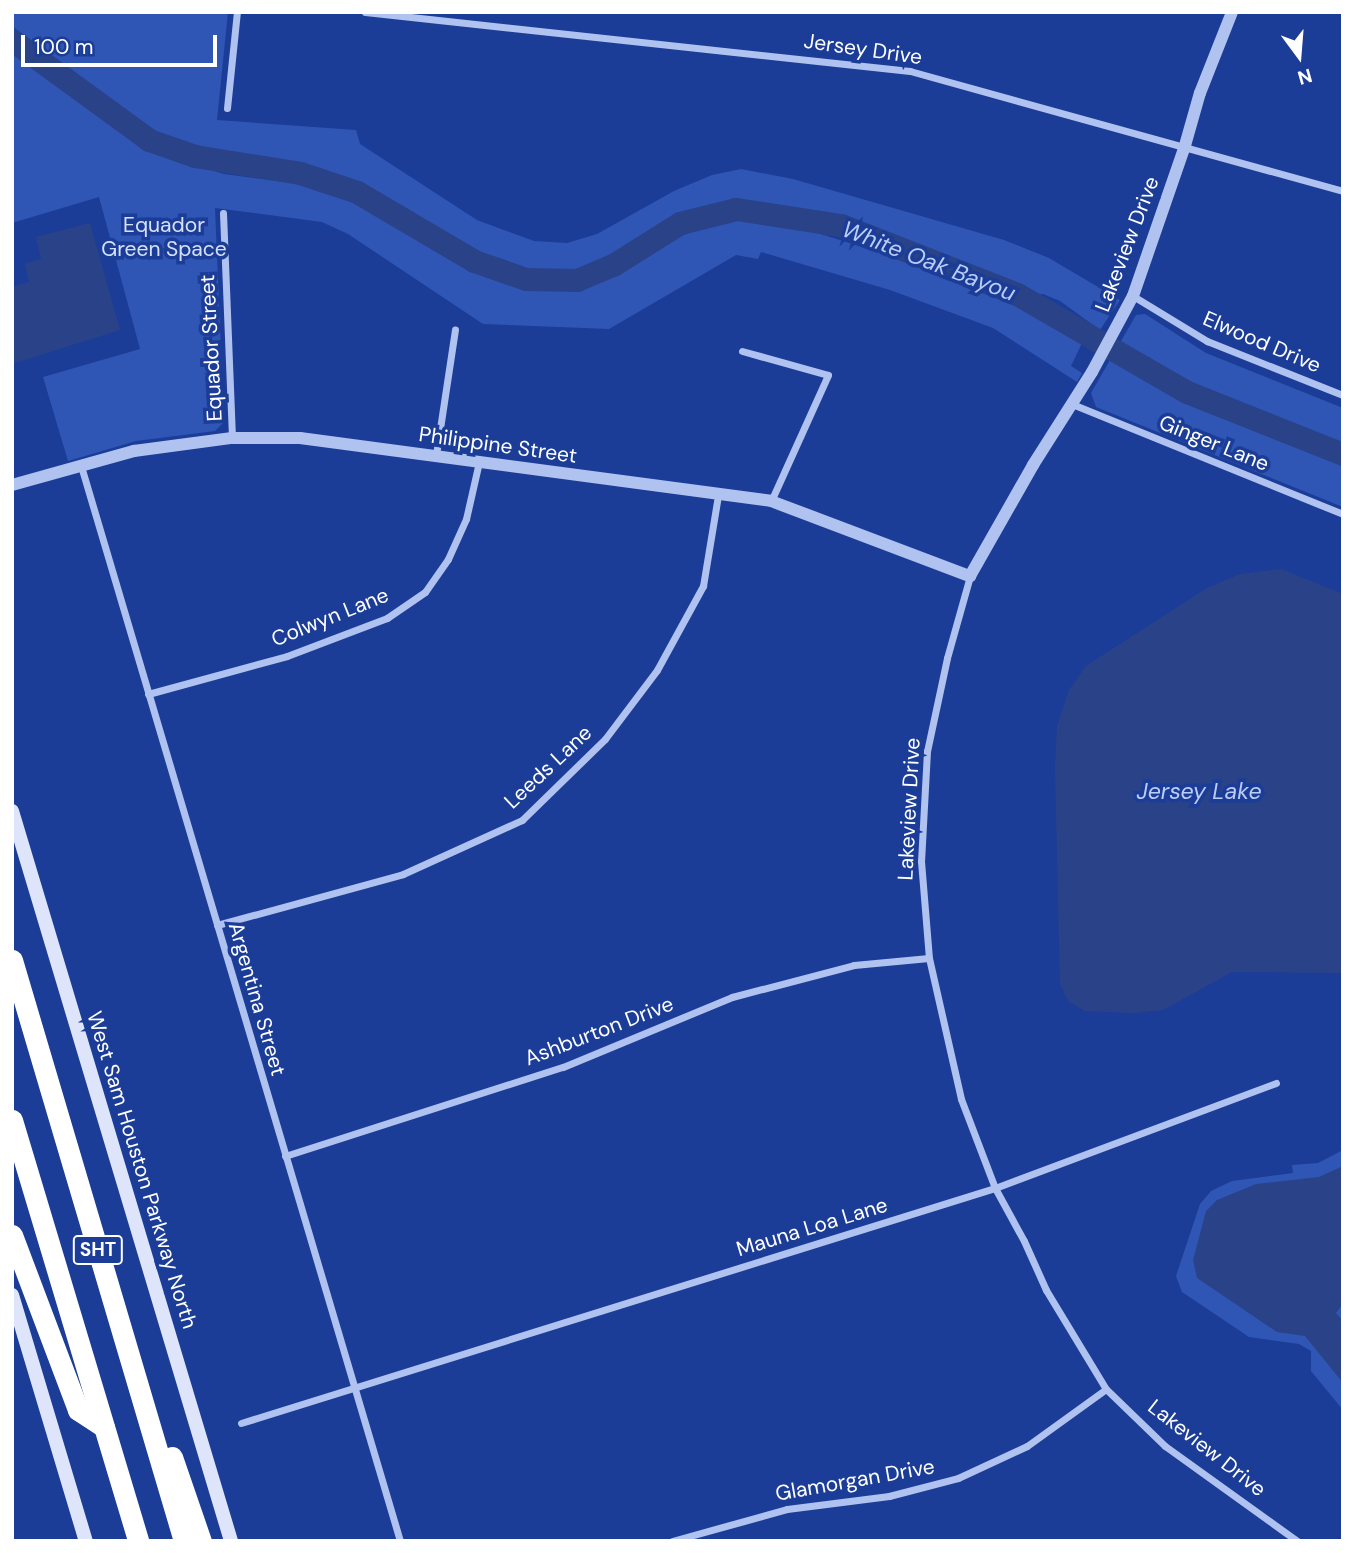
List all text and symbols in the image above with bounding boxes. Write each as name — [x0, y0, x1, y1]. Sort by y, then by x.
scale bar — [24, 21, 220, 65]
north arrow — [1264, 21, 1334, 91]
street label: Jersey Drive — [802, 28, 924, 70]
text: 100 m — [34, 33, 94, 61]
text: N — [1295, 63, 1315, 91]
street label: Lakeview Drive — [1090, 173, 1164, 315]
park label: Equador Green Space — [101, 212, 227, 262]
water label: White Oak Bayou — [838, 215, 1020, 307]
street label: Equador Street — [195, 274, 227, 422]
street label: Elwood Drive — [1199, 306, 1325, 378]
street label: Ginger Lane — [1155, 410, 1273, 476]
street label: Philippine Street — [417, 421, 579, 469]
street label: Colwyn Lane — [268, 582, 392, 652]
street label: Leeds Lane — [499, 720, 597, 814]
street label: Lakeview Drive — [893, 737, 925, 881]
water label: Jersey Lake — [1136, 777, 1262, 805]
street label: Argentina Street — [223, 919, 291, 1079]
street label: Ashburton Drive — [521, 991, 677, 1071]
street label: West Sam Houston Parkway North — [82, 1008, 202, 1332]
street label: Mauna Loa Lane — [733, 1192, 891, 1262]
road number: SHT — [72, 1234, 124, 1266]
street label: Lakeview Drive — [1143, 1394, 1271, 1502]
street label: Glamorgan Drive — [773, 1454, 937, 1506]

